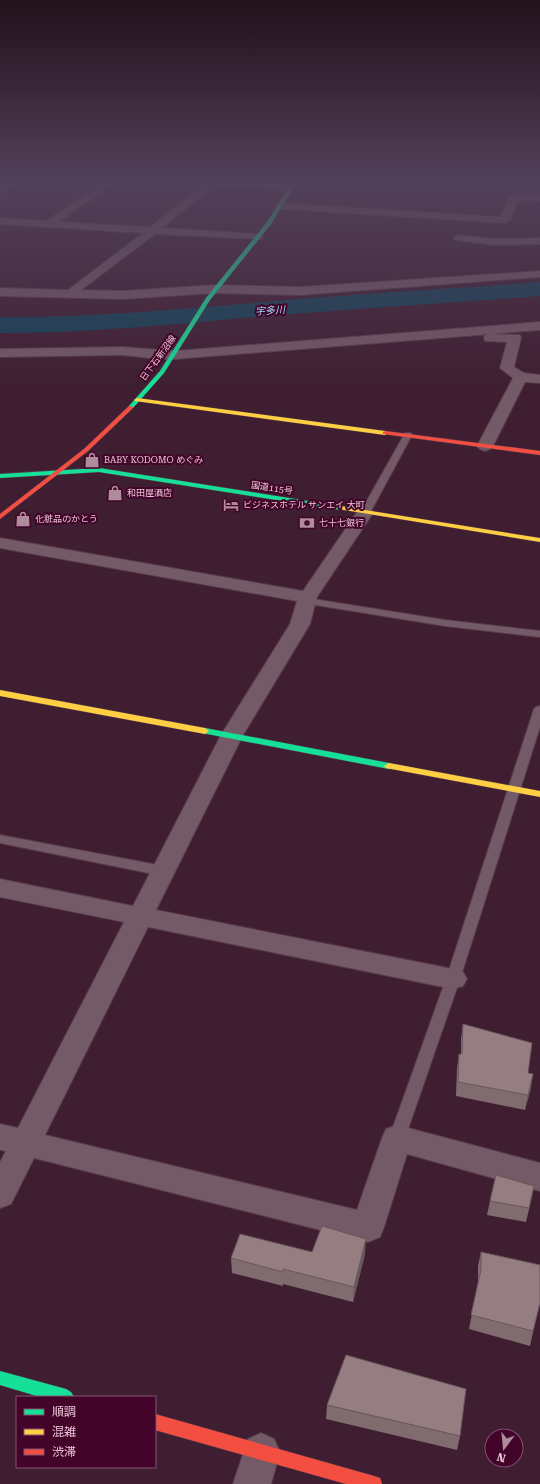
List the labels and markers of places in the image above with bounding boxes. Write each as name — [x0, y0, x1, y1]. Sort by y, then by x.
shop icon: BABY KODOMO めぐみ — [83, 451, 101, 469]
place label: BABY KODOMO めぐみ — [104, 455, 203, 465]
shop icon: 和田屋酒店 — [106, 484, 124, 502]
place label: 和田屋酒店 — [127, 488, 172, 498]
hotel icon: ビジネスホテル サンエイ 大町 — [222, 496, 240, 514]
place label: ビジネスホテル サンエイ 大町 — [243, 500, 365, 510]
shop icon: 化粧品のかとう — [14, 510, 32, 528]
place label: 化粧品のかとう — [35, 514, 98, 524]
bank icon: 七十七銀行 — [298, 514, 316, 532]
place label: 七十七銀行 — [319, 518, 364, 528]

